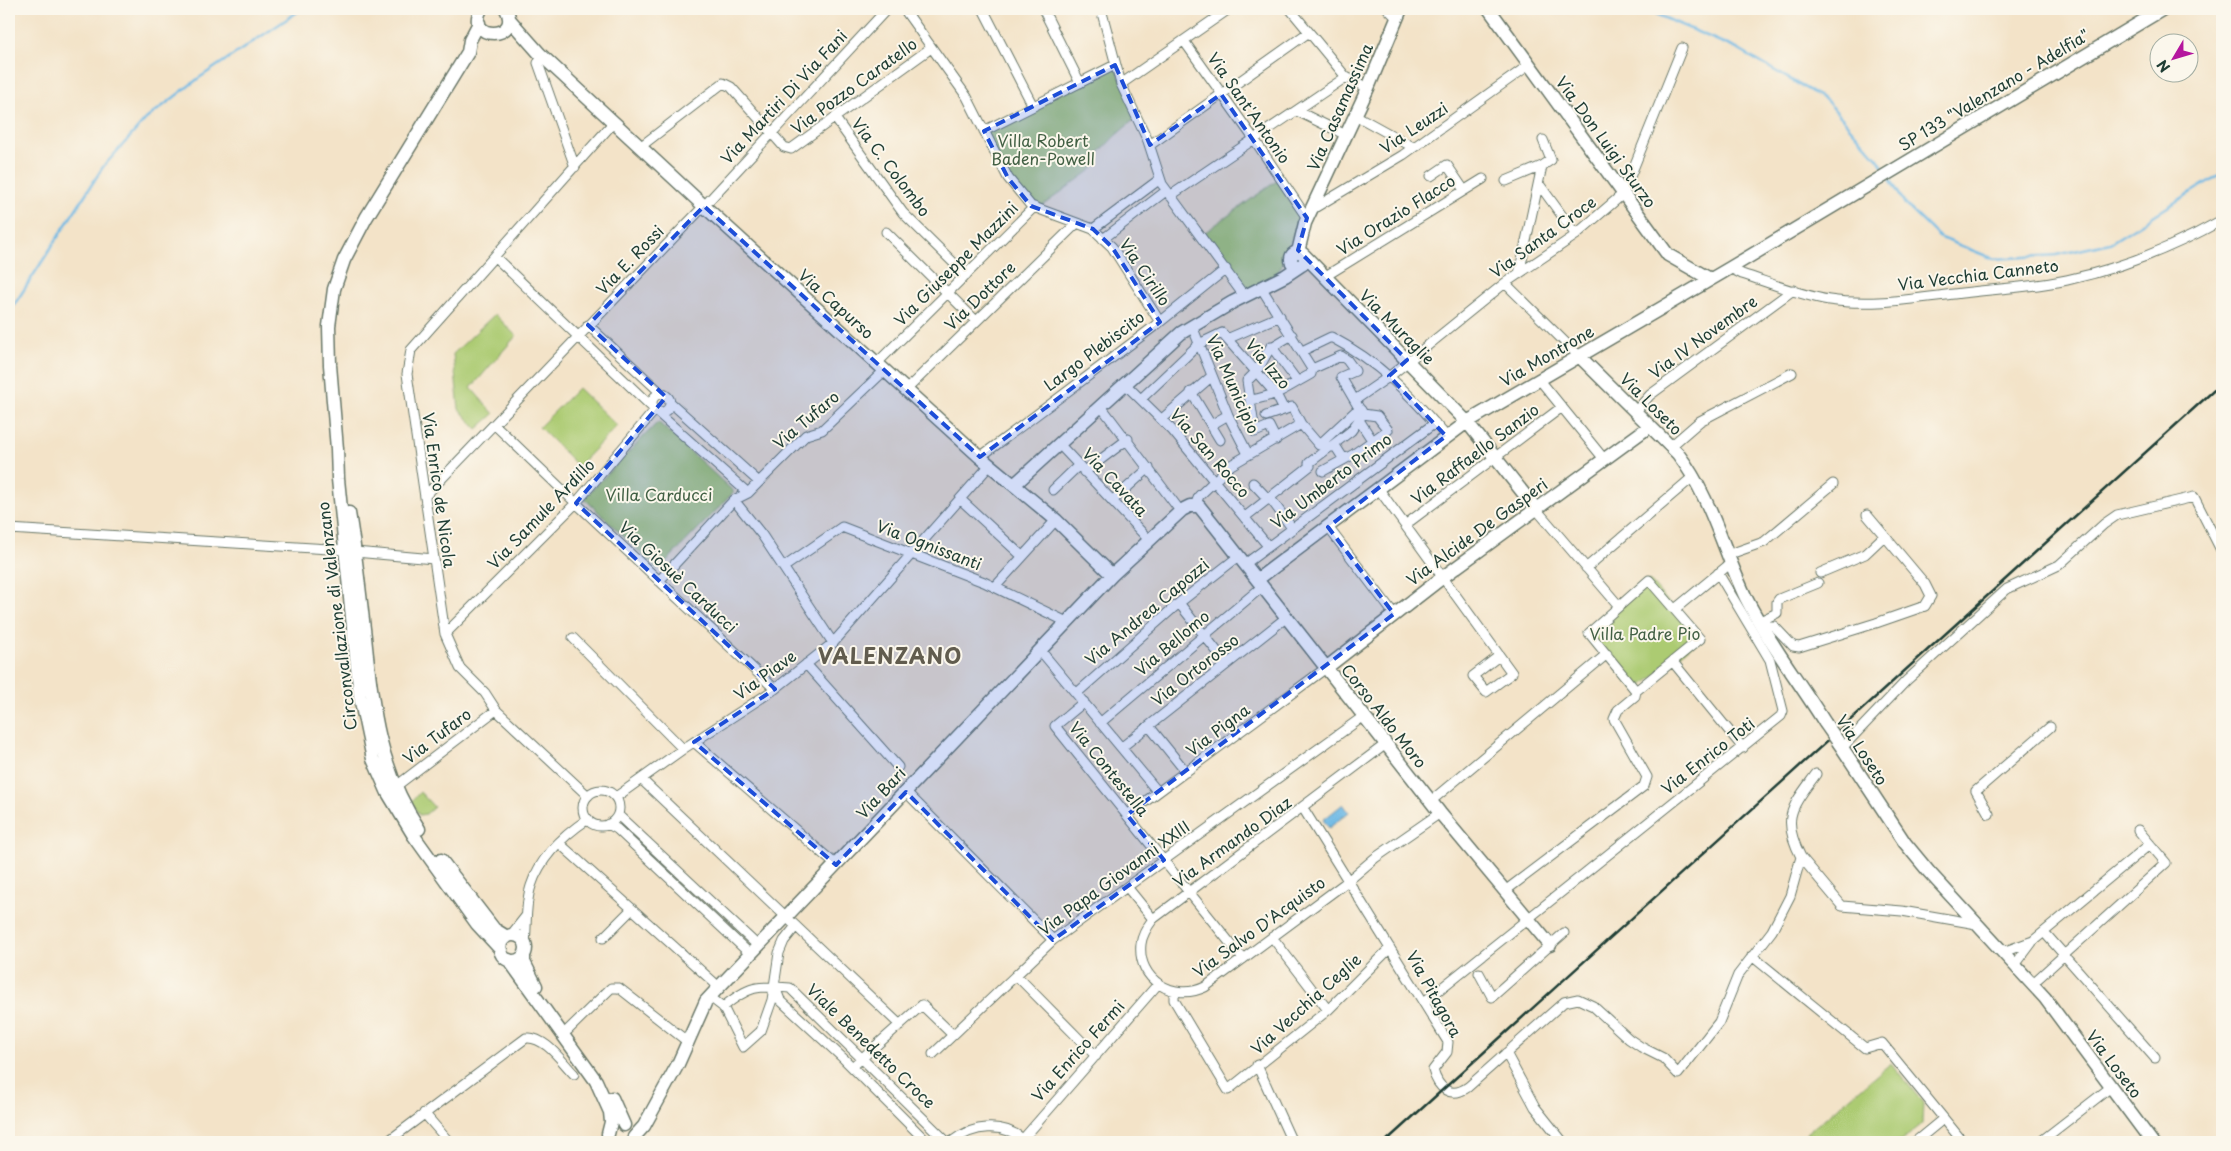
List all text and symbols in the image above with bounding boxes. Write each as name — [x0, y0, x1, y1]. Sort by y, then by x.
street label: SP 133 "Valenzano - Adelfia" — [1893, 22, 2094, 156]
street label: Via Martiri Di Via Fani — [714, 24, 852, 169]
street label: Via Pozzo Caratello — [785, 31, 922, 139]
north arrow — [2148, 32, 2198, 82]
street label: Via Casamassima — [1300, 39, 1378, 174]
street label: Via Sant'Antonio — [1202, 47, 1297, 168]
text: N — [2152, 55, 2175, 77]
street label: Via Don Luigi Sturzo — [1551, 71, 1663, 212]
street label: Via Leuzzi — [1374, 95, 1452, 159]
street label: Via C. Colombo — [846, 112, 937, 221]
park label: Villa Robert Baden-Powell — [991, 128, 1095, 170]
street label: Via Orazio Flacco — [1331, 168, 1460, 260]
street label: Via Santa Croce — [1484, 189, 1601, 283]
street label: Via Giuseppe Mazzini — [888, 196, 1023, 331]
street label: Via E. Rossi — [590, 219, 669, 300]
street label: Via Cirillo — [1114, 233, 1177, 310]
street label: Via Vecchia Canneto — [1896, 252, 2060, 296]
street label: Via Dottore — [938, 255, 1020, 335]
street label: Via Capurso — [793, 263, 880, 344]
street label: Via Muraglie — [1354, 283, 1441, 370]
street label: Via IV Novembre — [1643, 289, 1761, 384]
street label: Largo Plebiscito — [1038, 304, 1149, 396]
street label: Via Montrone — [1495, 318, 1598, 392]
street label: Via Municipio — [1201, 330, 1267, 437]
street label: Via Izzo — [1240, 333, 1297, 394]
street label: Via Loseto — [1615, 367, 1688, 440]
street label: Via Tufaro — [767, 384, 844, 454]
street label: Via Raffaello Sanzio — [1405, 397, 1544, 509]
street label: Via San Rocco — [1165, 402, 1257, 502]
street label: Via Enrico de Nicola — [417, 410, 463, 569]
street label: Via Umberto Primo — [1265, 427, 1396, 534]
street label: Via Cavata — [1077, 441, 1154, 521]
street label: Via Samule Ardillo — [481, 453, 599, 574]
street label: Via Alcide De Gasperi — [1401, 472, 1552, 591]
park label: Villa Carducci — [606, 482, 712, 506]
street label: Circonvallazione di Valenzano — [310, 500, 362, 732]
street label: Via Ognissanti — [873, 513, 986, 575]
street label: Via Giosuè Carducci — [614, 515, 743, 638]
street label: Via Andrea Capozzi — [1079, 552, 1214, 670]
street label: Via Bellomo — [1129, 604, 1214, 681]
park label: Villa Padre Pio — [1590, 621, 1701, 645]
street label: Via Ortorosso — [1145, 627, 1243, 711]
district label: VALENZANO — [818, 639, 962, 671]
street label: Via Piave — [728, 643, 801, 705]
street label: Corso Aldo Moro — [1336, 658, 1433, 773]
street label: Via Pigna — [1180, 697, 1254, 761]
street label: Via Tufaro — [397, 701, 476, 769]
street label: Via Loseto — [1831, 709, 1895, 790]
street label: Via Enrico Toti — [1656, 711, 1759, 799]
street label: Via Contestella — [1064, 716, 1156, 821]
street label: Via Bari — [850, 761, 911, 824]
street label: Via Armando Diaz — [1167, 790, 1296, 893]
street label: Via Papa Giovanni XXIII — [1033, 814, 1194, 941]
street label: Via Salvo D'Acquisto — [1187, 870, 1330, 983]
street label: Via Pitagora — [1401, 946, 1469, 1041]
street label: Via Vecchia Ceglie — [1245, 947, 1366, 1059]
street label: Viale Benedetto Croce — [802, 977, 942, 1113]
street label: Via Enrico Fermi — [1025, 994, 1129, 1106]
street label: Via Loseto — [2081, 1024, 2148, 1103]

